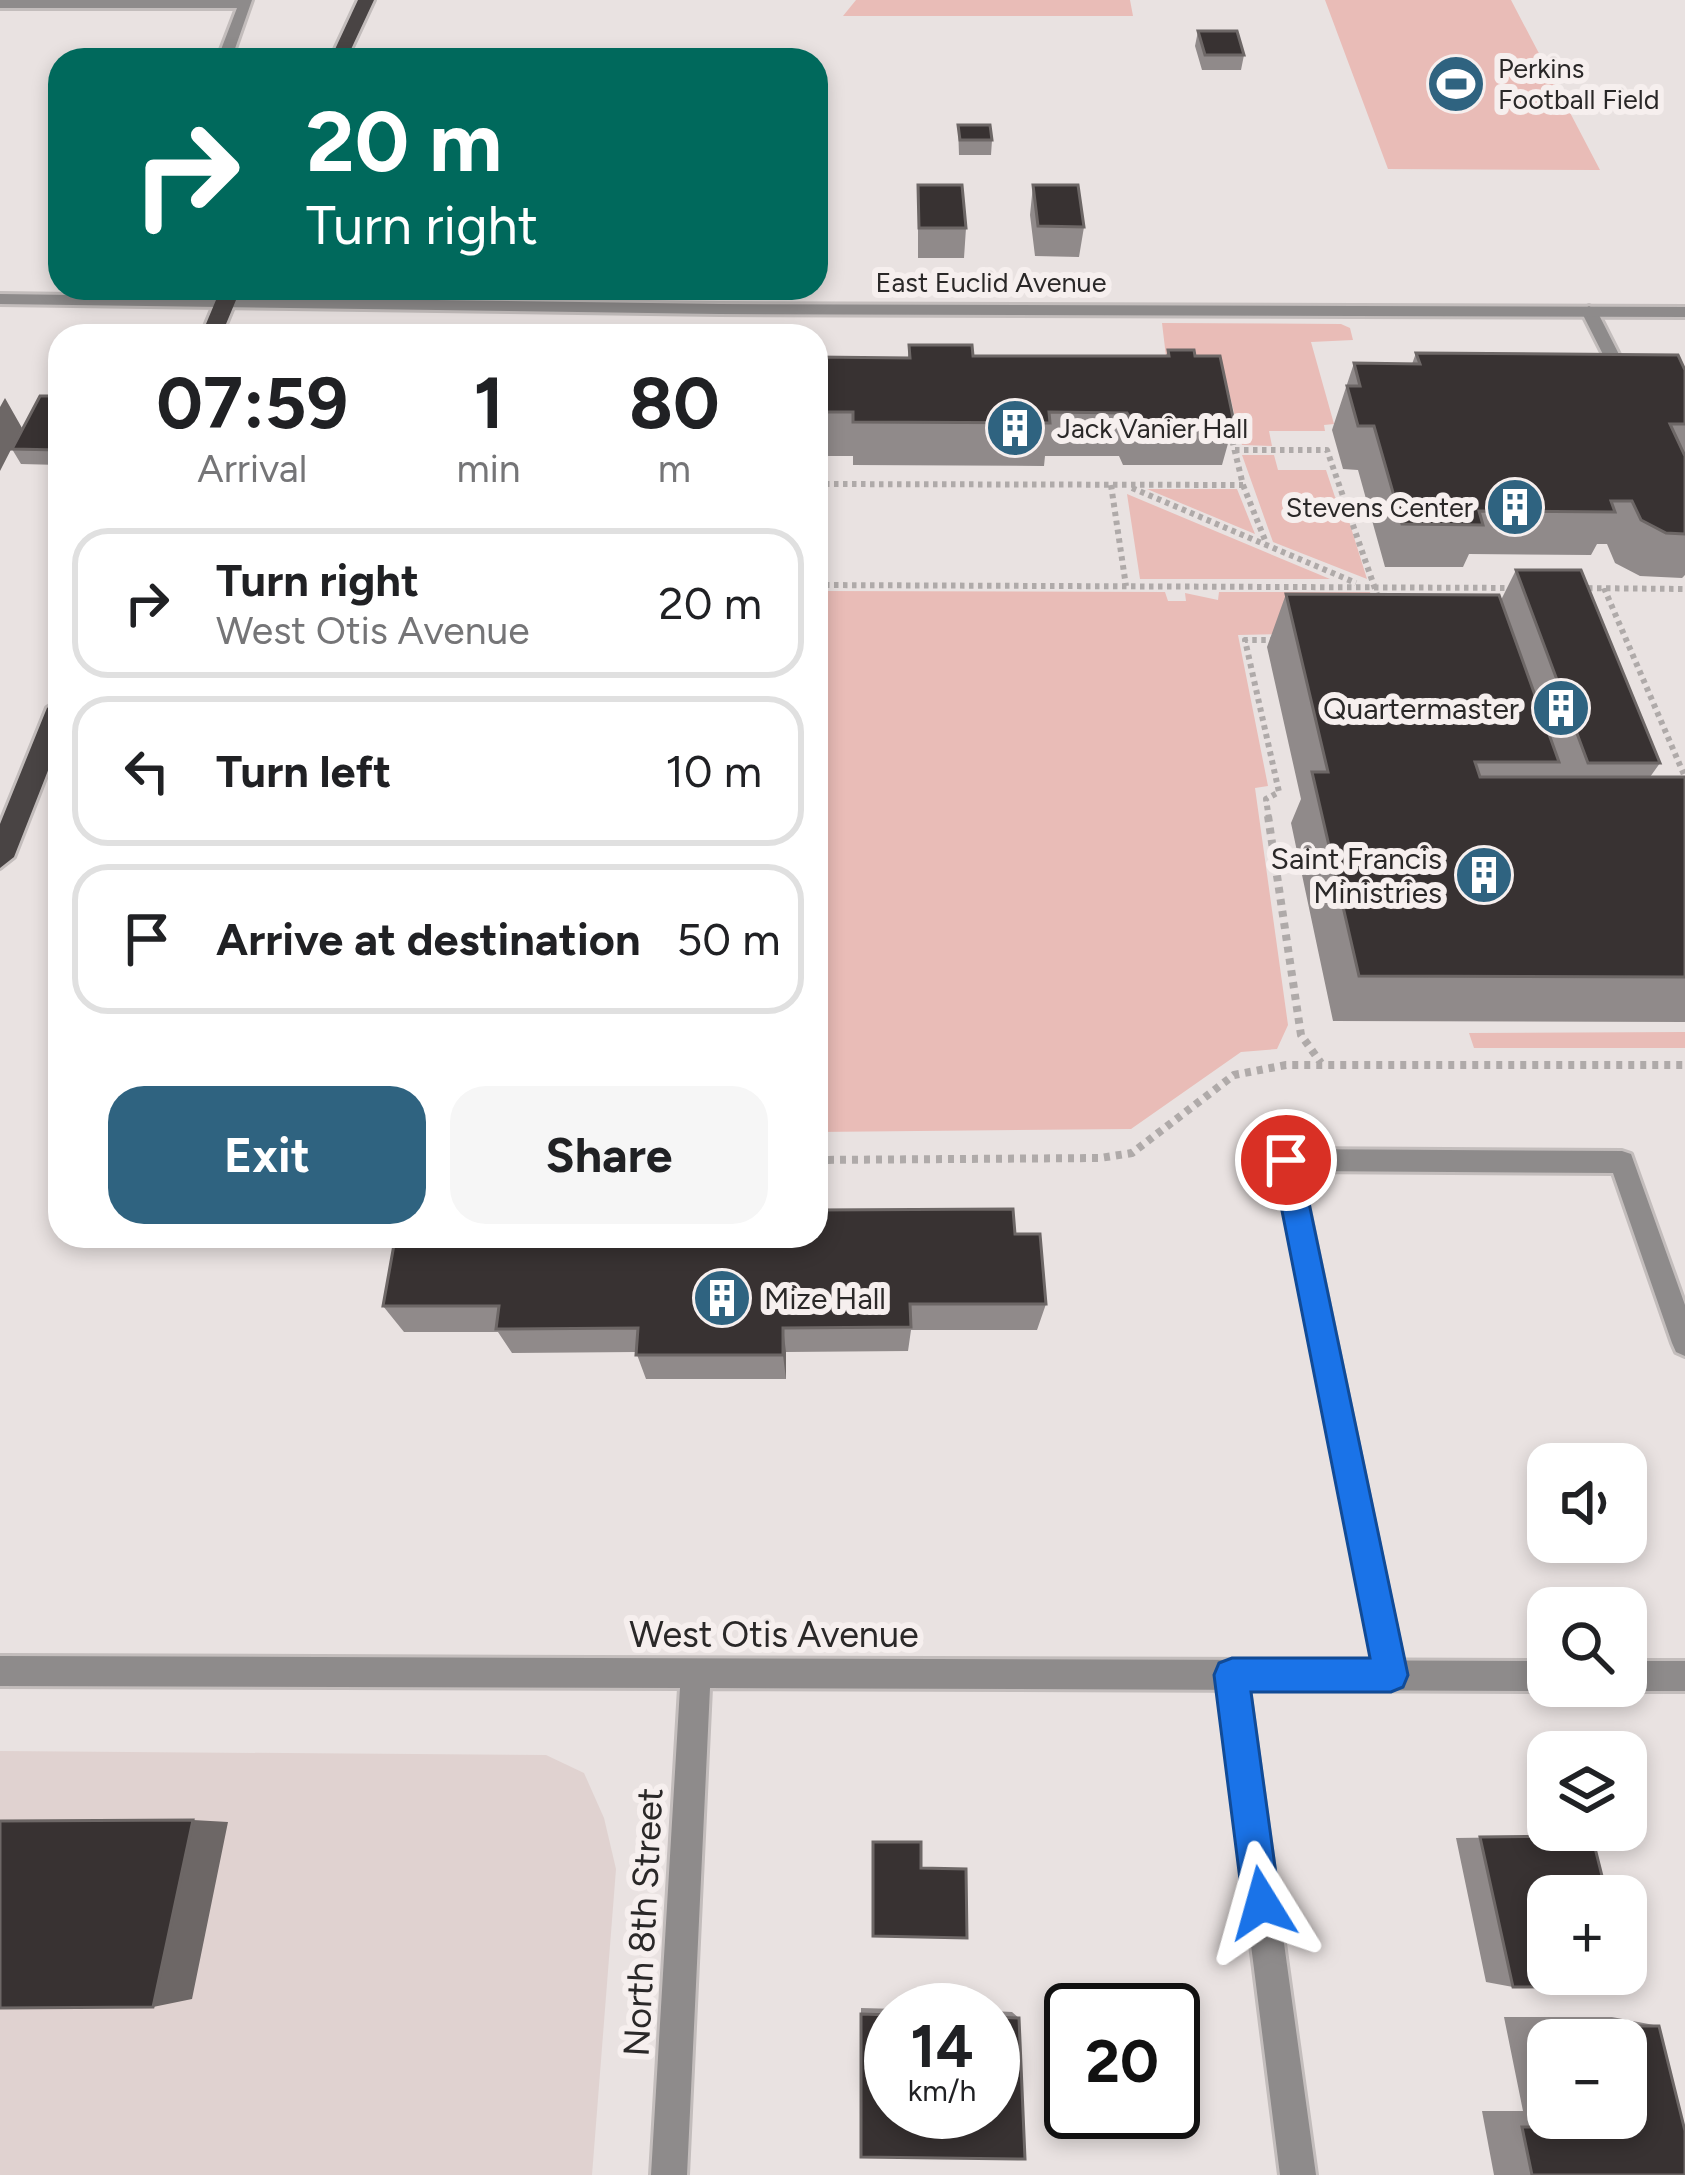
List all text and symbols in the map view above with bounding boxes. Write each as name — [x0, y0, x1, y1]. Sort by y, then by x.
place label: Perkins Football Field — [1498, 52, 1660, 116]
sports icon: Perkins Football Field — [1425, 53, 1487, 115]
text: 20 m — [306, 91, 502, 192]
icon: right — [108, 96, 264, 252]
text: Turn right — [306, 193, 538, 258]
street label: East Euclid Avenue — [876, 266, 1106, 299]
text: 07:59 — [156, 360, 348, 446]
text: 1 — [473, 360, 504, 446]
text: 80 — [629, 360, 720, 446]
building icon: Jack Vanier Hall — [984, 397, 1046, 459]
place label: Jack Vanier Hall — [1057, 412, 1248, 445]
text: Arrival — [197, 445, 307, 492]
text: min — [457, 445, 521, 492]
text: m — [658, 445, 691, 492]
building icon: Stevens Center — [1484, 476, 1546, 538]
place label: Stevens Center — [1286, 491, 1473, 524]
text: Turn right — [216, 553, 419, 607]
icon: right — [114, 570, 180, 636]
text: 20 m — [659, 576, 762, 630]
text: West Otis Avenue — [216, 607, 529, 654]
building icon: Quartermaster — [1530, 677, 1592, 739]
place label: Quartermaster — [1323, 690, 1519, 727]
icon: left — [114, 738, 180, 804]
text: Turn left — [216, 744, 391, 798]
text: 10 m — [665, 744, 762, 798]
place label: Saint Francis Ministries — [1270, 840, 1442, 911]
building icon: Saint Francis Ministries — [1453, 844, 1515, 906]
icon: arrive — [114, 906, 180, 972]
text: Arrive at destination — [216, 912, 640, 966]
text: 50 m — [676, 912, 781, 966]
button: Exit — [108, 1086, 426, 1224]
button: Share — [450, 1086, 768, 1224]
pin — [1235, 1109, 1337, 1211]
icon: arrive — [1253, 1127, 1319, 1193]
building icon: Mize Hall — [691, 1267, 753, 1329]
place label: Mize Hall — [764, 1280, 886, 1317]
map controls — [1527, 1443, 1647, 2139]
button: sound — [1527, 1443, 1647, 1563]
button: search — [1527, 1587, 1647, 1707]
street label: West Otis Avenue — [629, 1613, 919, 1656]
button: layers — [1527, 1731, 1647, 1851]
street label: North 8th Street — [614, 1787, 672, 2057]
position arrow — [1199, 1840, 1325, 1966]
button: + — [1527, 1875, 1647, 1995]
speed limit sign: 20 — [1044, 1983, 1200, 2139]
text: 14 — [910, 2010, 974, 2082]
button: − — [1527, 2019, 1647, 2139]
text: km/h — [908, 2072, 976, 2109]

